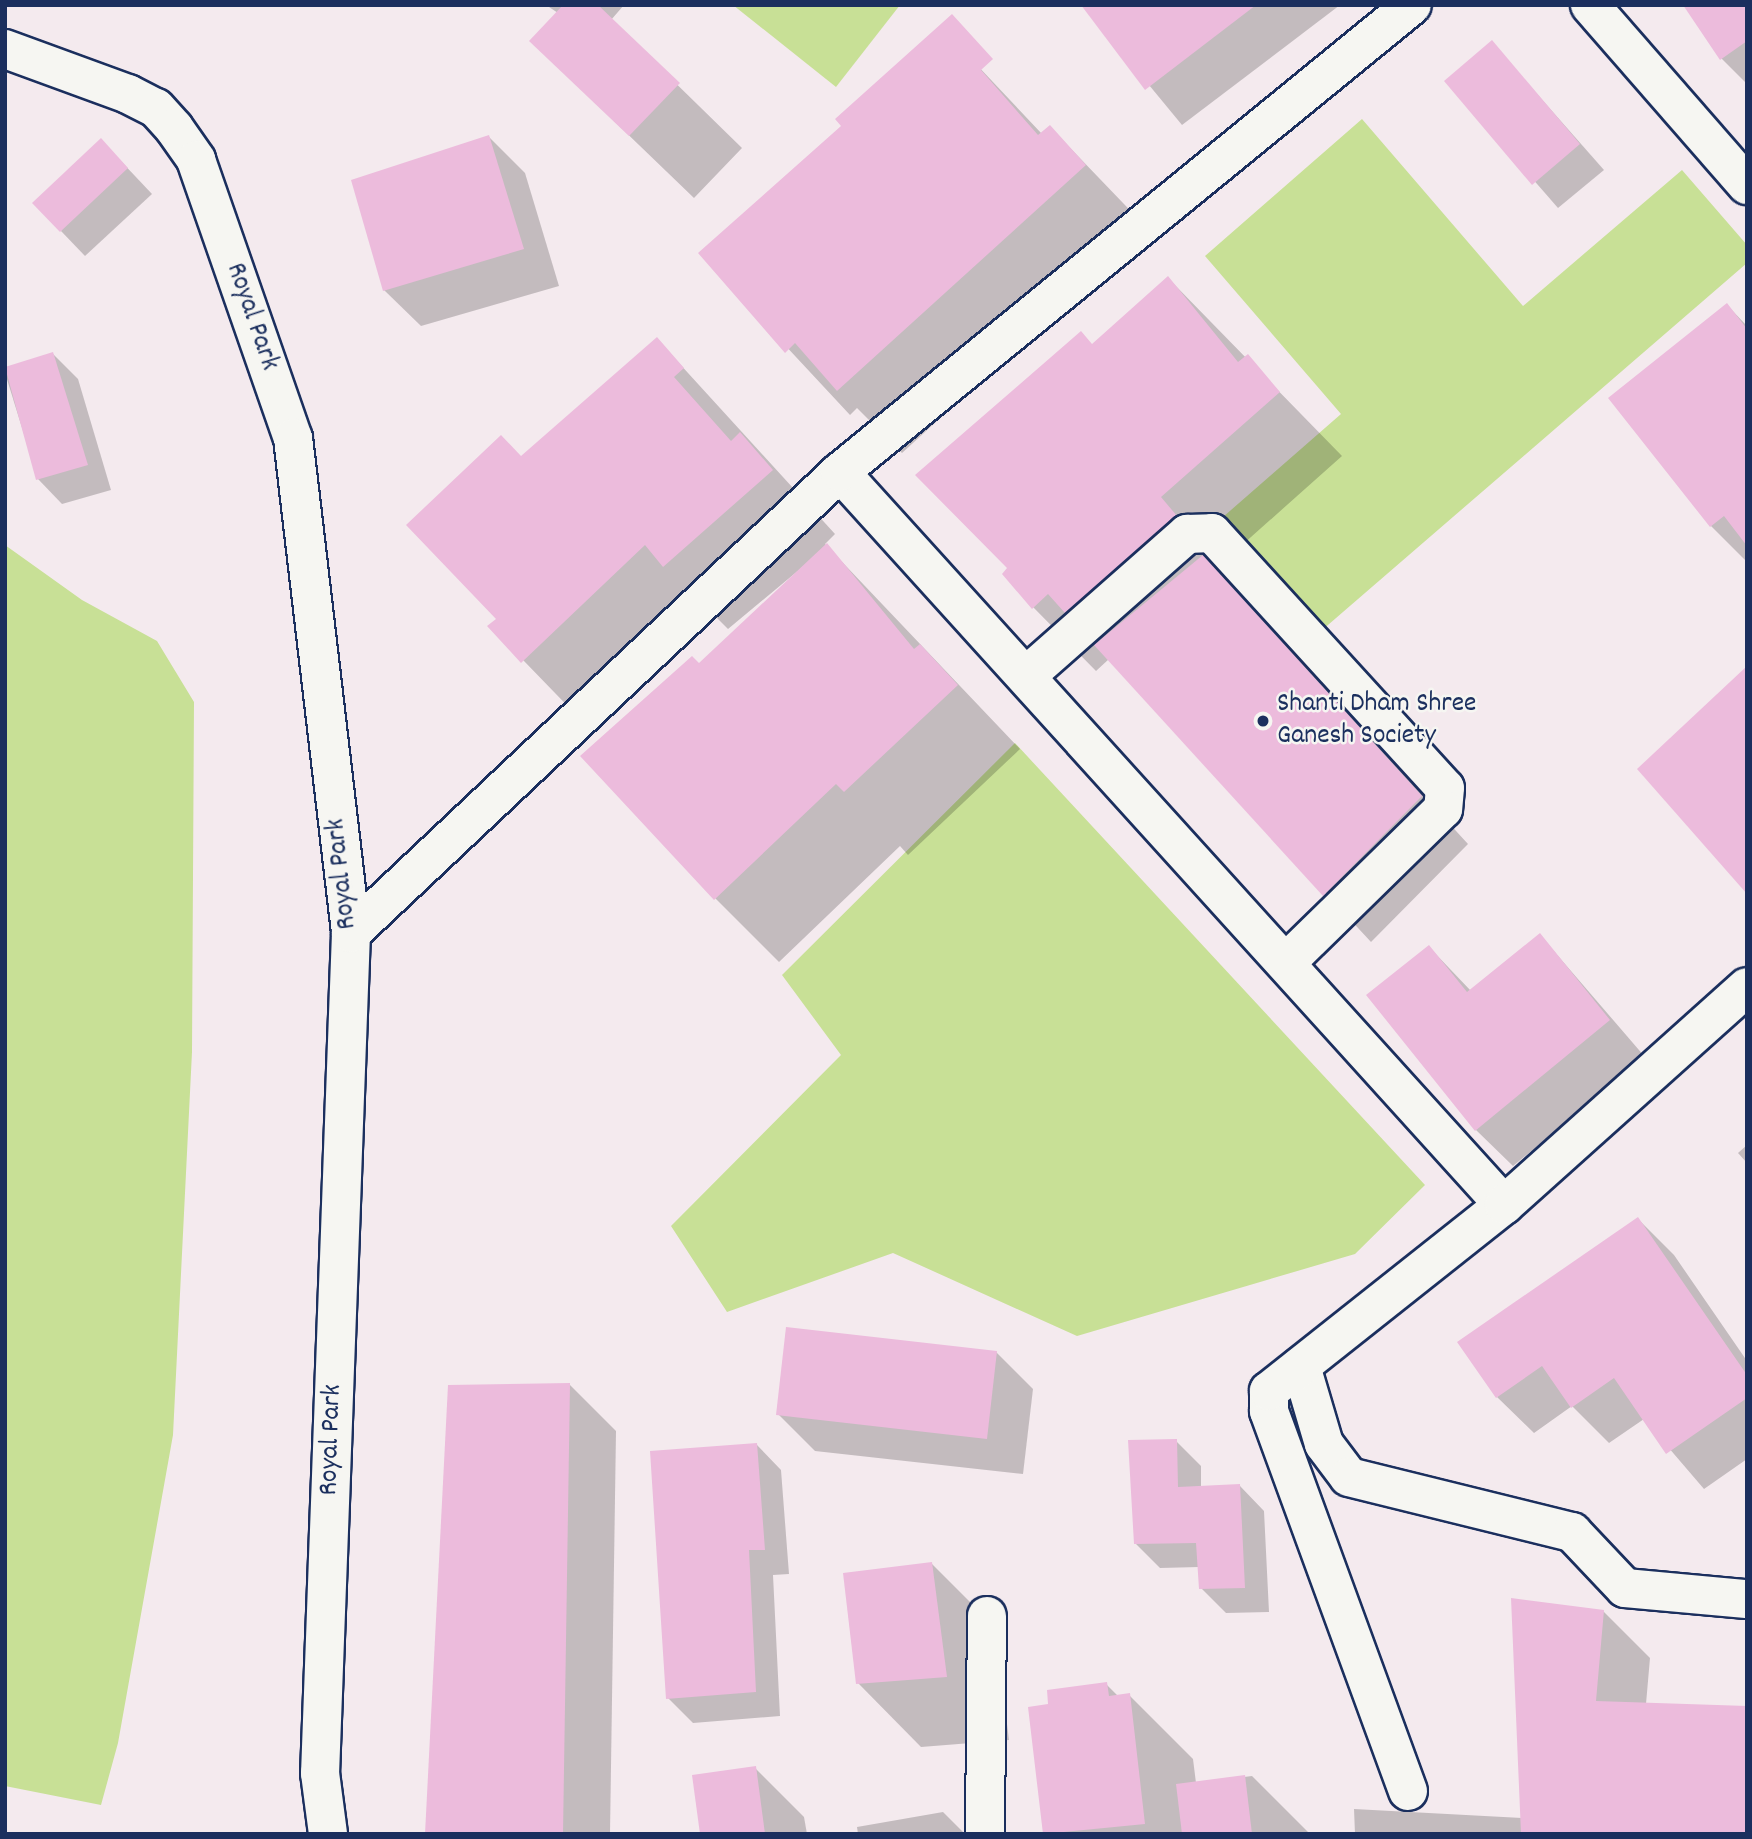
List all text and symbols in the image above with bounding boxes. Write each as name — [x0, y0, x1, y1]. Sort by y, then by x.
street label: Royal Park — [217, 259, 285, 375]
place label: Shanti Dham Shree Ganesh Society — [1277, 688, 1476, 754]
marker: Shanti Dham Shree Ganesh Society — [1255, 713, 1271, 729]
street label: Royal Park — [320, 817, 366, 931]
street label: Royal Park — [313, 1384, 351, 1496]

